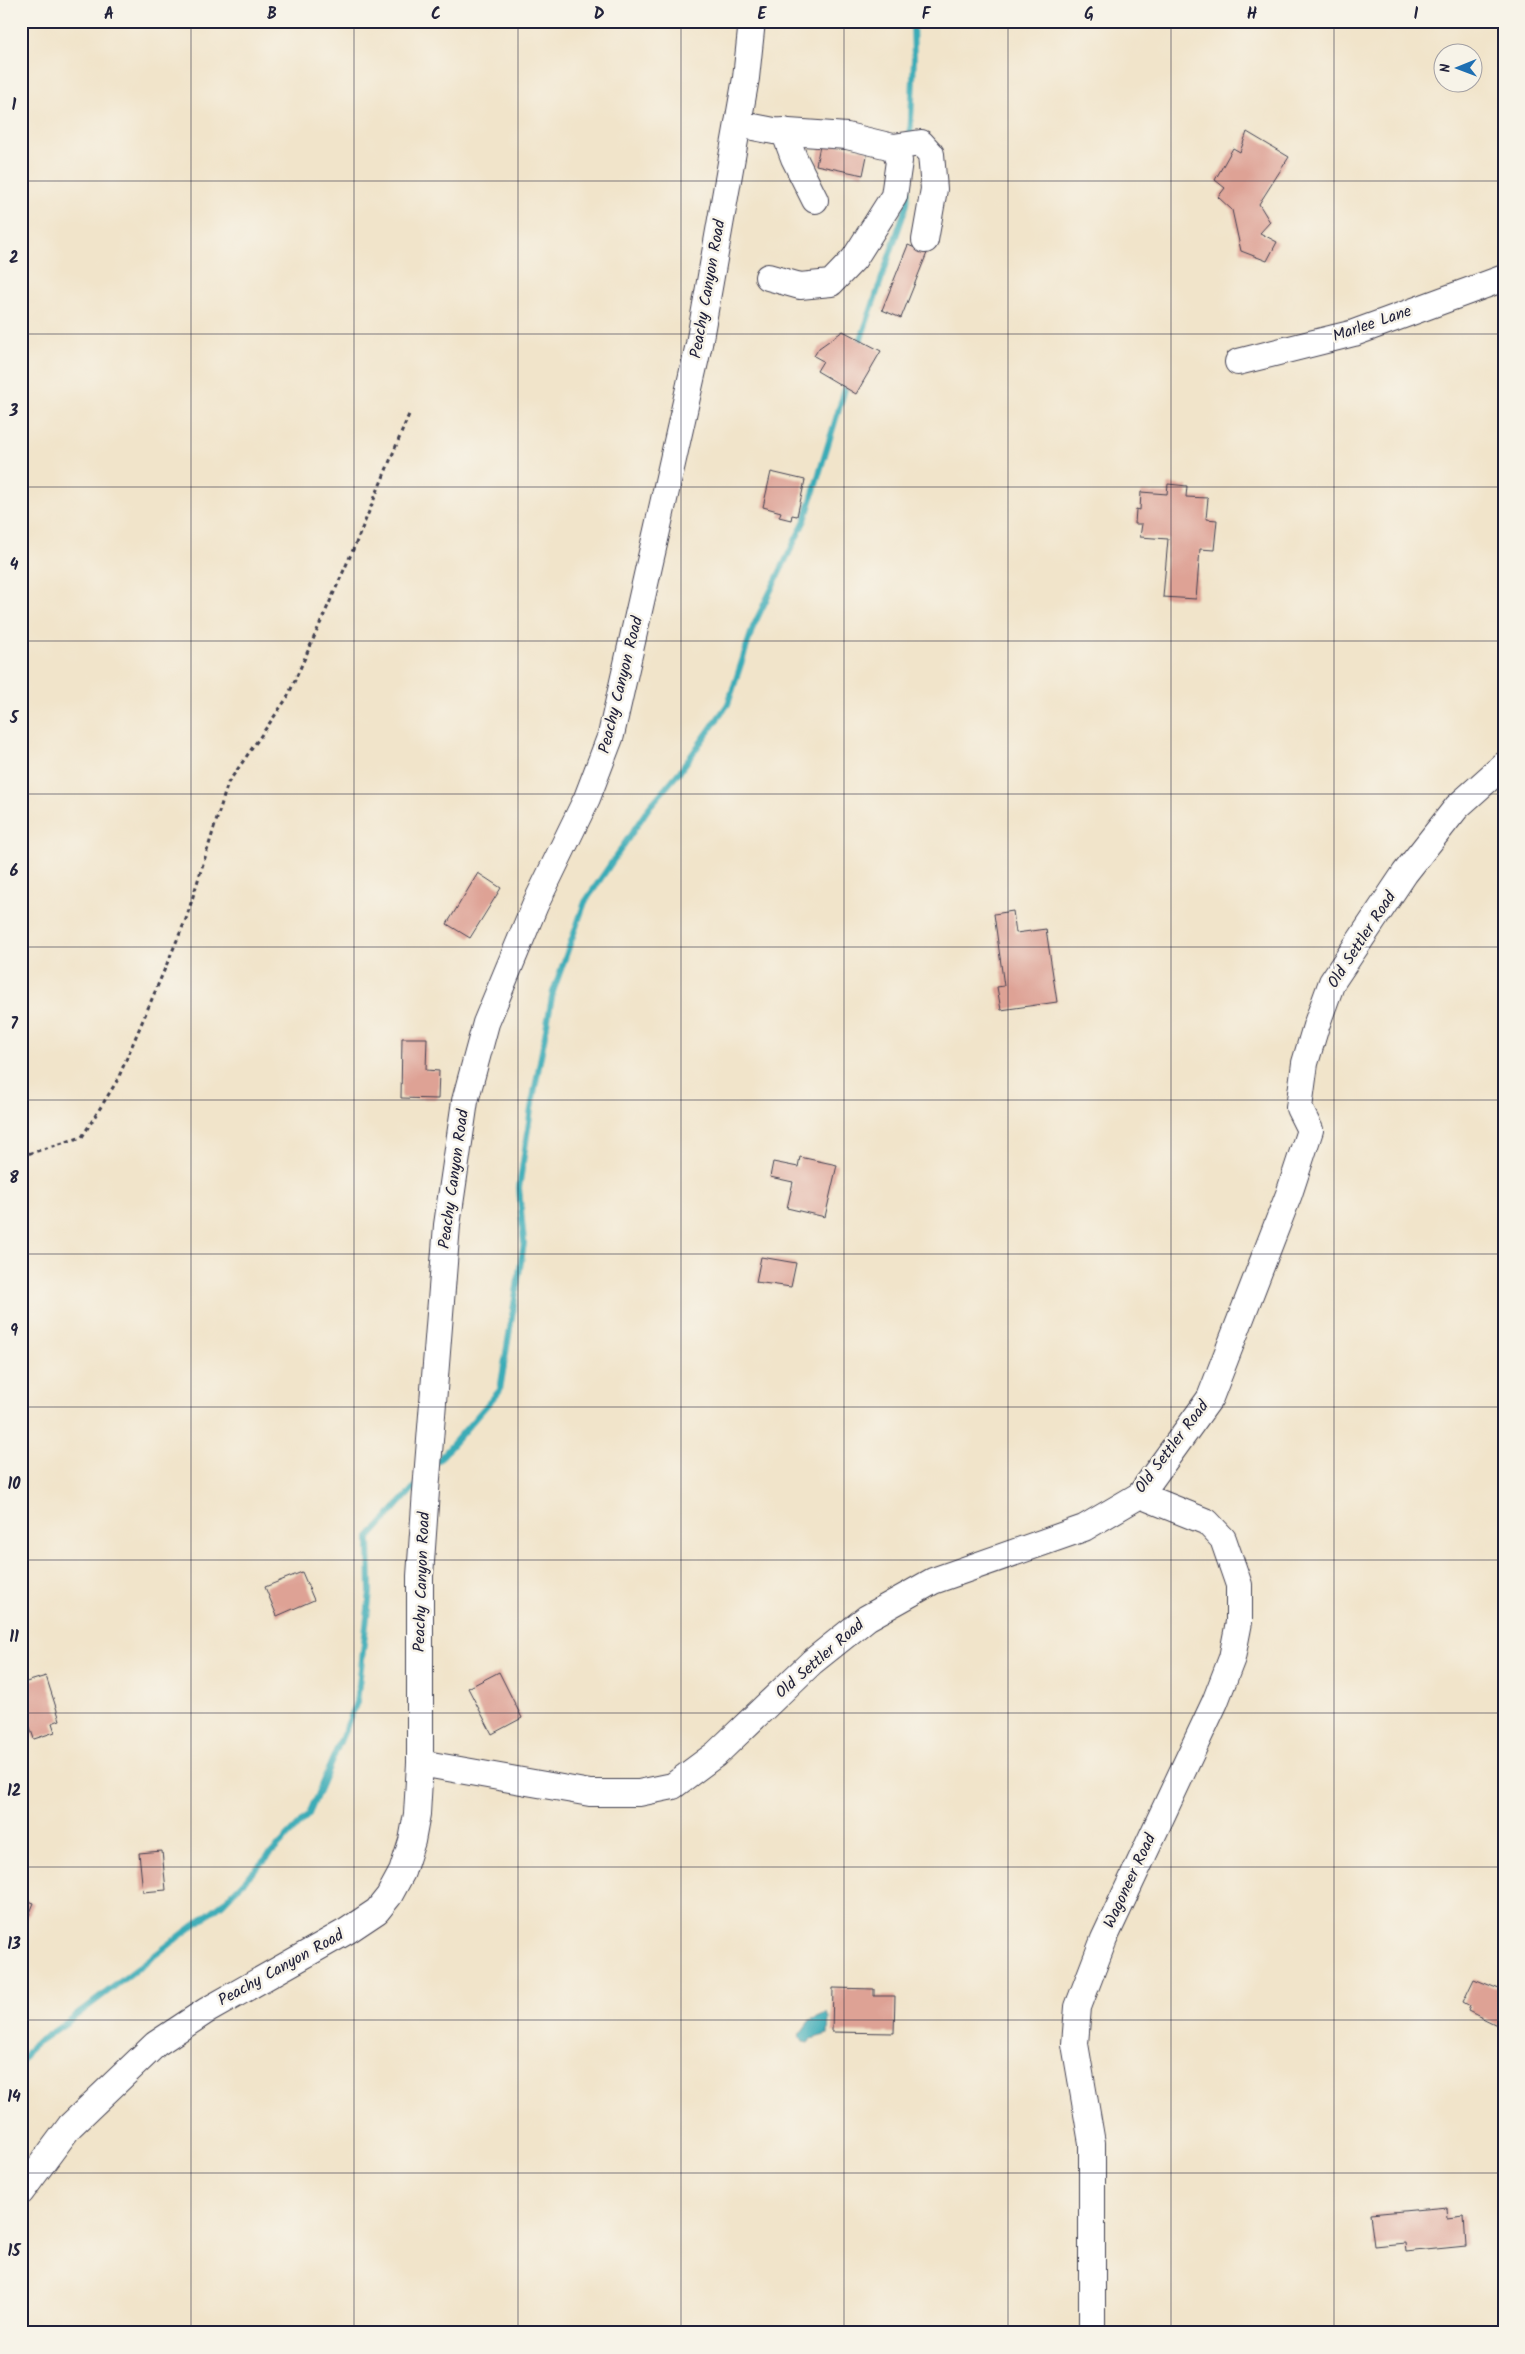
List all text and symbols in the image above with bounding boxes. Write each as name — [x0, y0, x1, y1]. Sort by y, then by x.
text: A — [104, 2, 114, 27]
text: B — [267, 2, 277, 27]
text: C — [431, 2, 441, 27]
text: D — [594, 2, 605, 27]
text: E — [758, 2, 768, 27]
text: F — [922, 2, 932, 27]
text: G — [1084, 2, 1094, 27]
text: H — [1247, 2, 1257, 27]
text: I — [1414, 2, 1419, 27]
north arrow — [1432, 42, 1482, 92]
text: N — [1435, 63, 1457, 73]
text: 1 — [12, 93, 17, 118]
street label: Peachy Canyon Road — [683, 217, 733, 360]
text: 2 — [9, 246, 19, 271]
street label: Marlee Lane — [1329, 299, 1415, 349]
text: 3 — [9, 399, 19, 424]
text: 4 — [10, 553, 19, 578]
street label: Peachy Canyon Road — [592, 613, 650, 756]
text: 5 — [9, 706, 20, 731]
text: 6 — [10, 859, 19, 884]
street label: Old Settler Road — [1321, 886, 1403, 993]
text: 7 — [10, 1012, 18, 1037]
street label: Peachy Canyon Road — [432, 1107, 476, 1250]
text: 8 — [9, 1166, 19, 1191]
text: 9 — [10, 1319, 18, 1344]
street label: Old Settler Road — [1129, 1394, 1216, 1499]
text: 10 — [7, 1472, 21, 1497]
street label: Peachy Canyon Road — [407, 1510, 437, 1653]
street label: Old Settler Road — [770, 1612, 871, 1705]
text: 11 — [9, 1625, 19, 1650]
text: 12 — [7, 1779, 21, 1804]
street label: Wagoneer Road — [1097, 1829, 1163, 1932]
street label: Peachy Canyon Road — [214, 1923, 349, 2013]
text: 13 — [7, 1932, 21, 1957]
text: 14 — [7, 2085, 21, 2110]
text: 15 — [8, 2239, 22, 2264]

